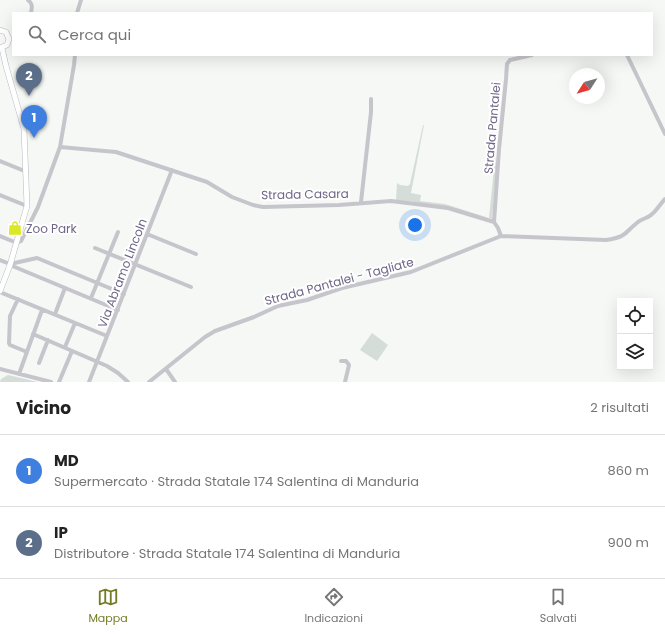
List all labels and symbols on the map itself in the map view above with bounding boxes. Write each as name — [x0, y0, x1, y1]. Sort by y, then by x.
pin: 2 — [16, 63, 42, 96]
north arrow — [569, 68, 605, 104]
street label: Strada Pantalei — [480, 81, 504, 175]
pin: 1 — [21, 105, 47, 138]
street label: Strada Casara — [261, 185, 349, 203]
your location — [405, 215, 425, 235]
street label: Via Abramo Lincoln — [93, 216, 151, 330]
shop icon: Zoo Park — [7, 220, 23, 236]
place label: Zoo Park — [26, 220, 78, 237]
street label: Strada Pantalei - Tagliate — [263, 253, 415, 309]

